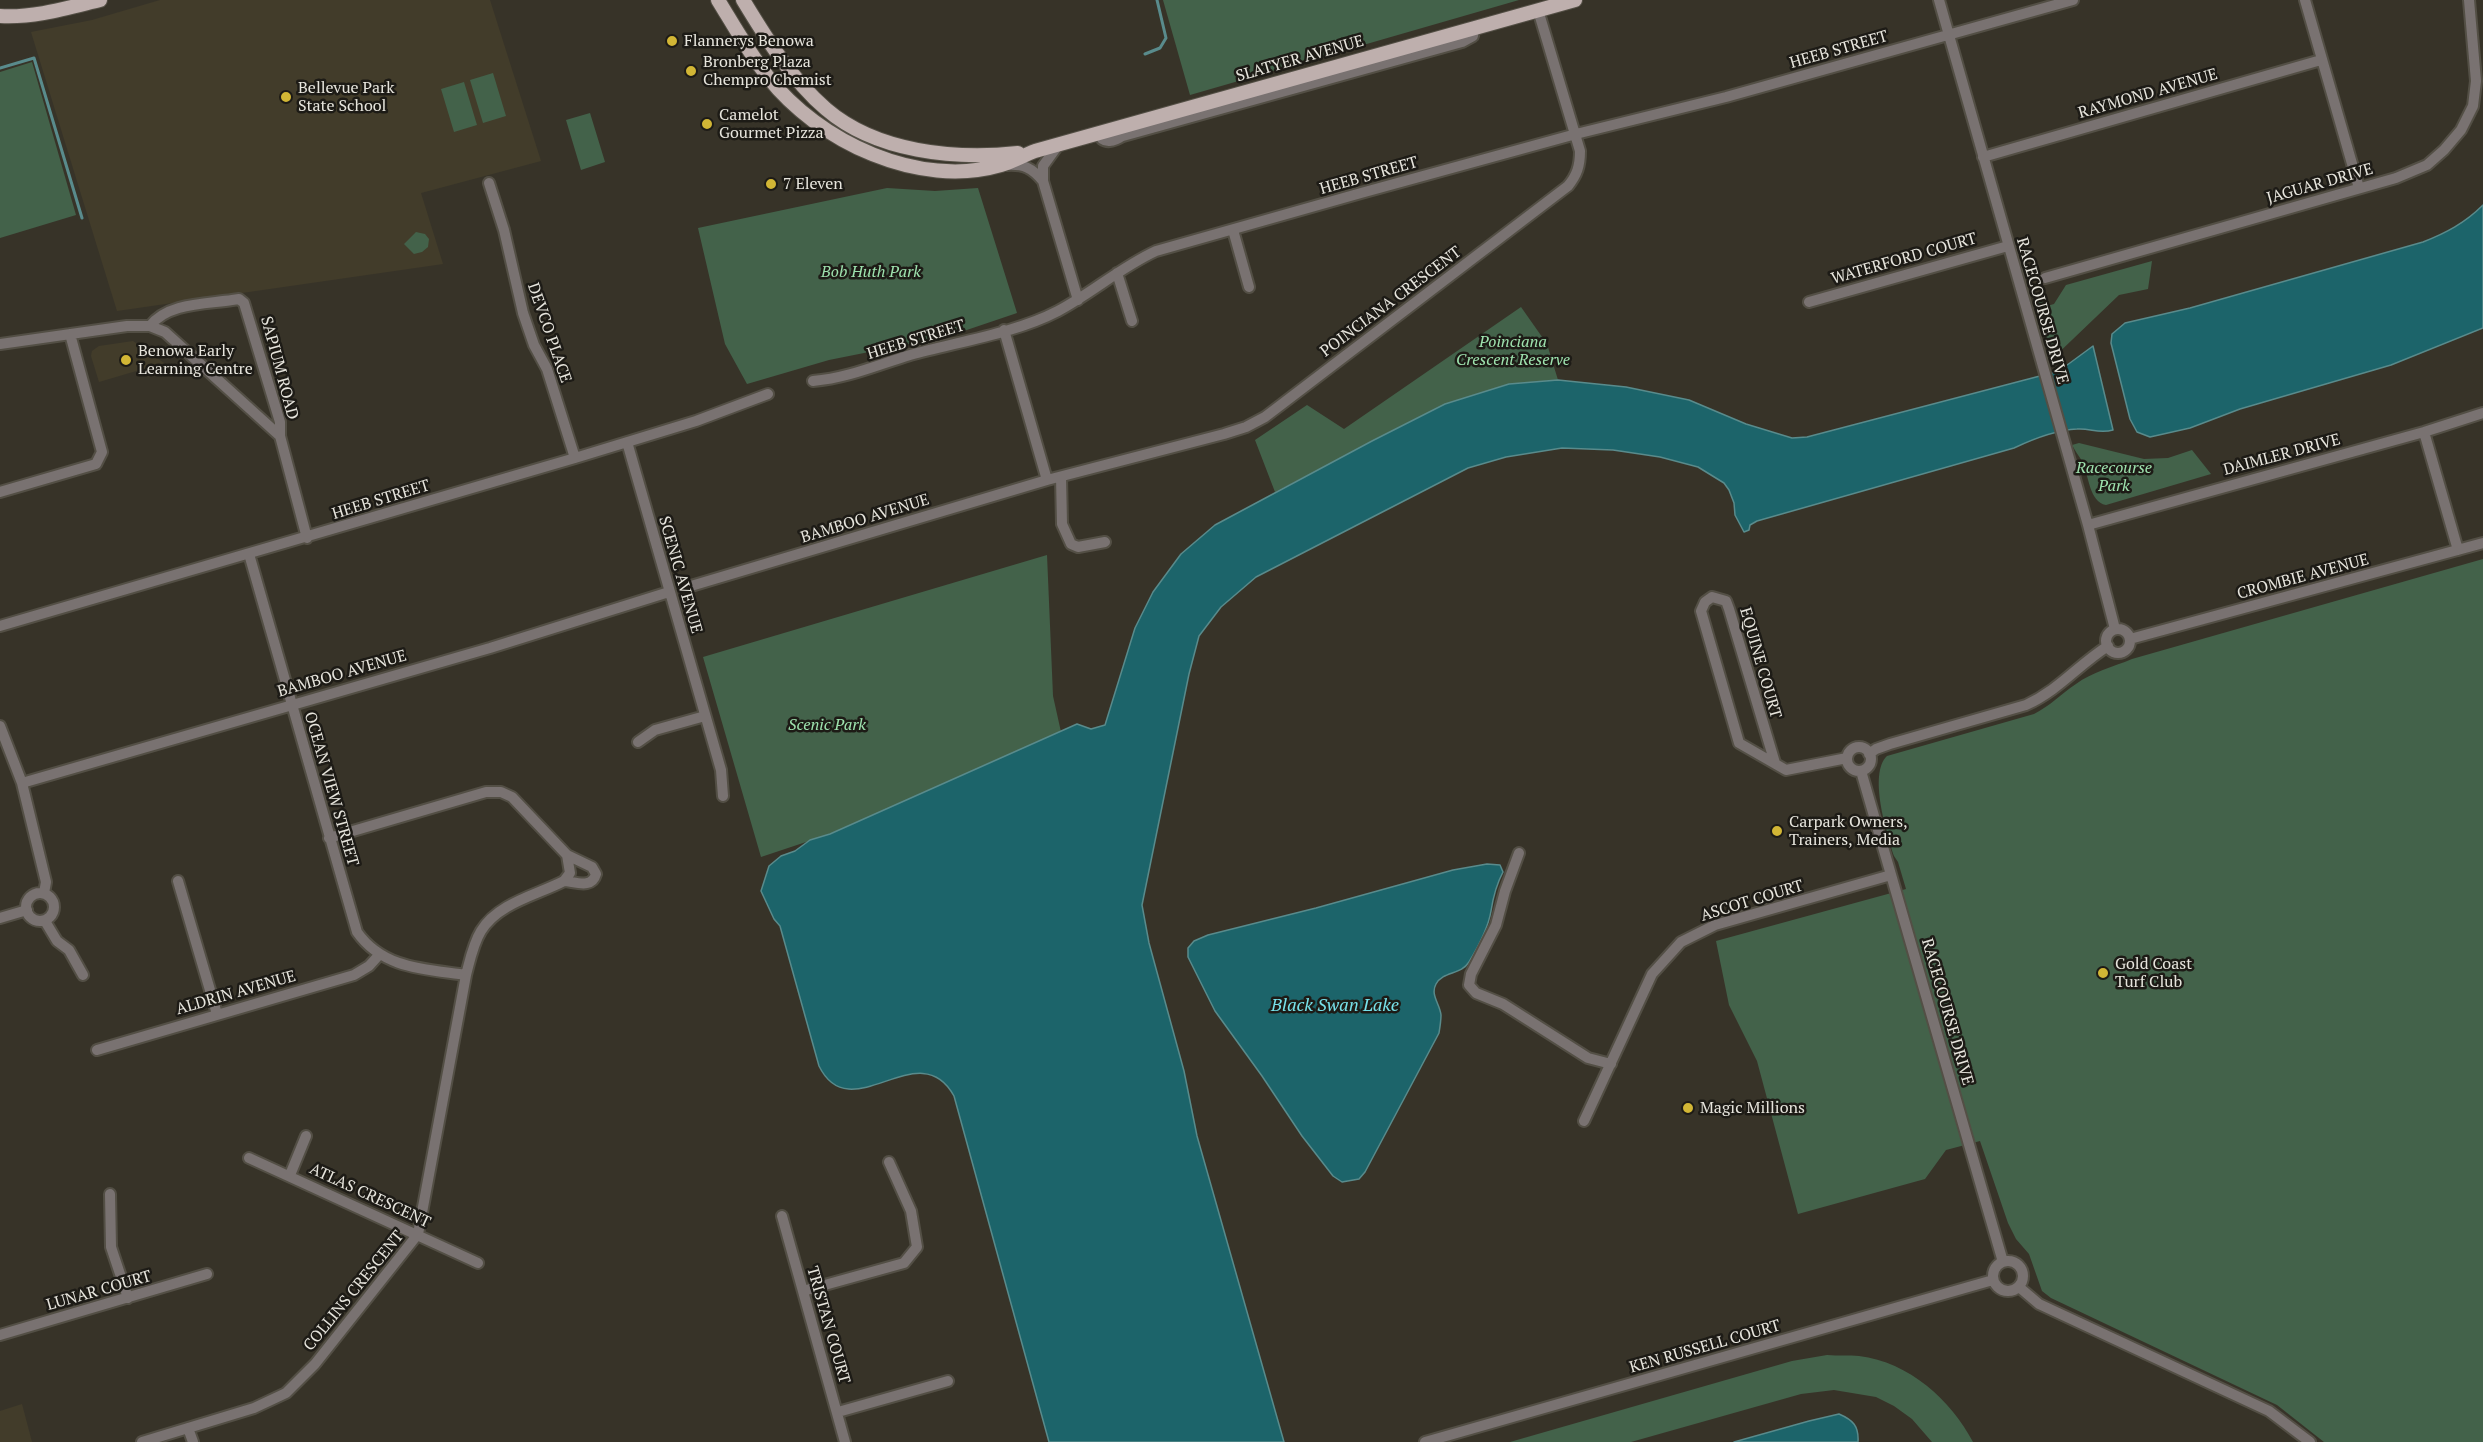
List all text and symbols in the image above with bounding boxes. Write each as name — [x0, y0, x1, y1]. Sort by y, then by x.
street label: HEEB STREET — [1788, 27, 1890, 73]
place label: Flannerys Benowa — [684, 31, 814, 51]
street label: SLATYER AVENUE — [1234, 32, 1366, 86]
marker: Flannerys Benowa — [665, 34, 679, 48]
place label: Bronberg Plaza Chempro Chemist — [703, 52, 832, 90]
marker: Bronberg Plaza Chempro Chemist — [684, 64, 698, 78]
street label: RAYMOND AVENUE — [2076, 65, 2220, 123]
place label: Bellevue Park State School — [298, 78, 395, 116]
marker: Bellevue Park State School — [279, 90, 293, 104]
place label: Camelot Gourmet Pizza — [719, 105, 824, 143]
marker: Camelot Gourmet Pizza — [700, 117, 714, 131]
street label: HEEB STREET — [1318, 153, 1420, 199]
street label: JAGUAR DRIVE — [2265, 160, 2375, 208]
place label: 7 Eleven — [783, 174, 843, 194]
marker: 7 Eleven — [764, 177, 778, 191]
street label: WATERFORD COURT — [1829, 229, 1979, 289]
street label: RACECOURSE DRIVE — [2012, 235, 2072, 387]
street label: POINCIANA CRESCENT — [1317, 243, 1465, 361]
park label: Bob Huth Park — [821, 262, 921, 282]
street label: DEVCO PLACE — [523, 280, 575, 386]
street label: SAPIUM ROAD — [256, 314, 302, 422]
street label: HEEB STREET — [865, 316, 967, 364]
park label: Poinciana Crescent Reserve — [1456, 332, 1570, 370]
place label: Benowa Early Learning Centre — [138, 341, 253, 379]
marker: Benowa Early Learning Centre — [119, 353, 133, 367]
street label: DAIMLER DRIVE — [2221, 430, 2343, 480]
park label: Racecourse Park — [2076, 458, 2152, 496]
street label: HEEB STREET — [330, 476, 432, 524]
street label: BAMBOO AVENUE — [798, 490, 932, 548]
street label: SCENIC AVENUE — [654, 514, 706, 636]
street label: CROMBIE AVENUE — [2235, 550, 2371, 604]
street label: EQUINE COURT — [1735, 605, 1785, 721]
street label: BAMBOO AVENUE — [275, 646, 409, 702]
street label: OCEAN VIEW STREET — [300, 709, 362, 869]
park label: Scenic Park — [788, 715, 866, 735]
place label: Carpark Owners, Trainers, Media — [1789, 812, 1908, 850]
marker: Carpark Owners, Trainers, Media — [1770, 824, 1784, 838]
street label: ASCOT COURT — [1698, 876, 1806, 926]
street label: RACECOURSE DRIVE — [1917, 936, 1977, 1088]
place label: Gold Coast Turf Club — [2115, 954, 2192, 992]
marker: Gold Coast Turf Club — [2096, 966, 2110, 980]
street label: ALDRIN AVENUE — [174, 967, 298, 1019]
water label: Black Swan Lake — [1271, 995, 1399, 1017]
place label: Magic Millions — [1700, 1098, 1805, 1118]
marker: Magic Millions — [1681, 1101, 1695, 1115]
street label: ATLAS CRESCENT — [306, 1160, 434, 1232]
street label: COLLINS CRESCENT — [300, 1227, 408, 1355]
street label: TRISTAN COURT — [802, 1264, 854, 1386]
street label: LUNAR COURT — [44, 1267, 154, 1315]
street label: KEN RUSSELL COURT — [1627, 1316, 1783, 1378]

